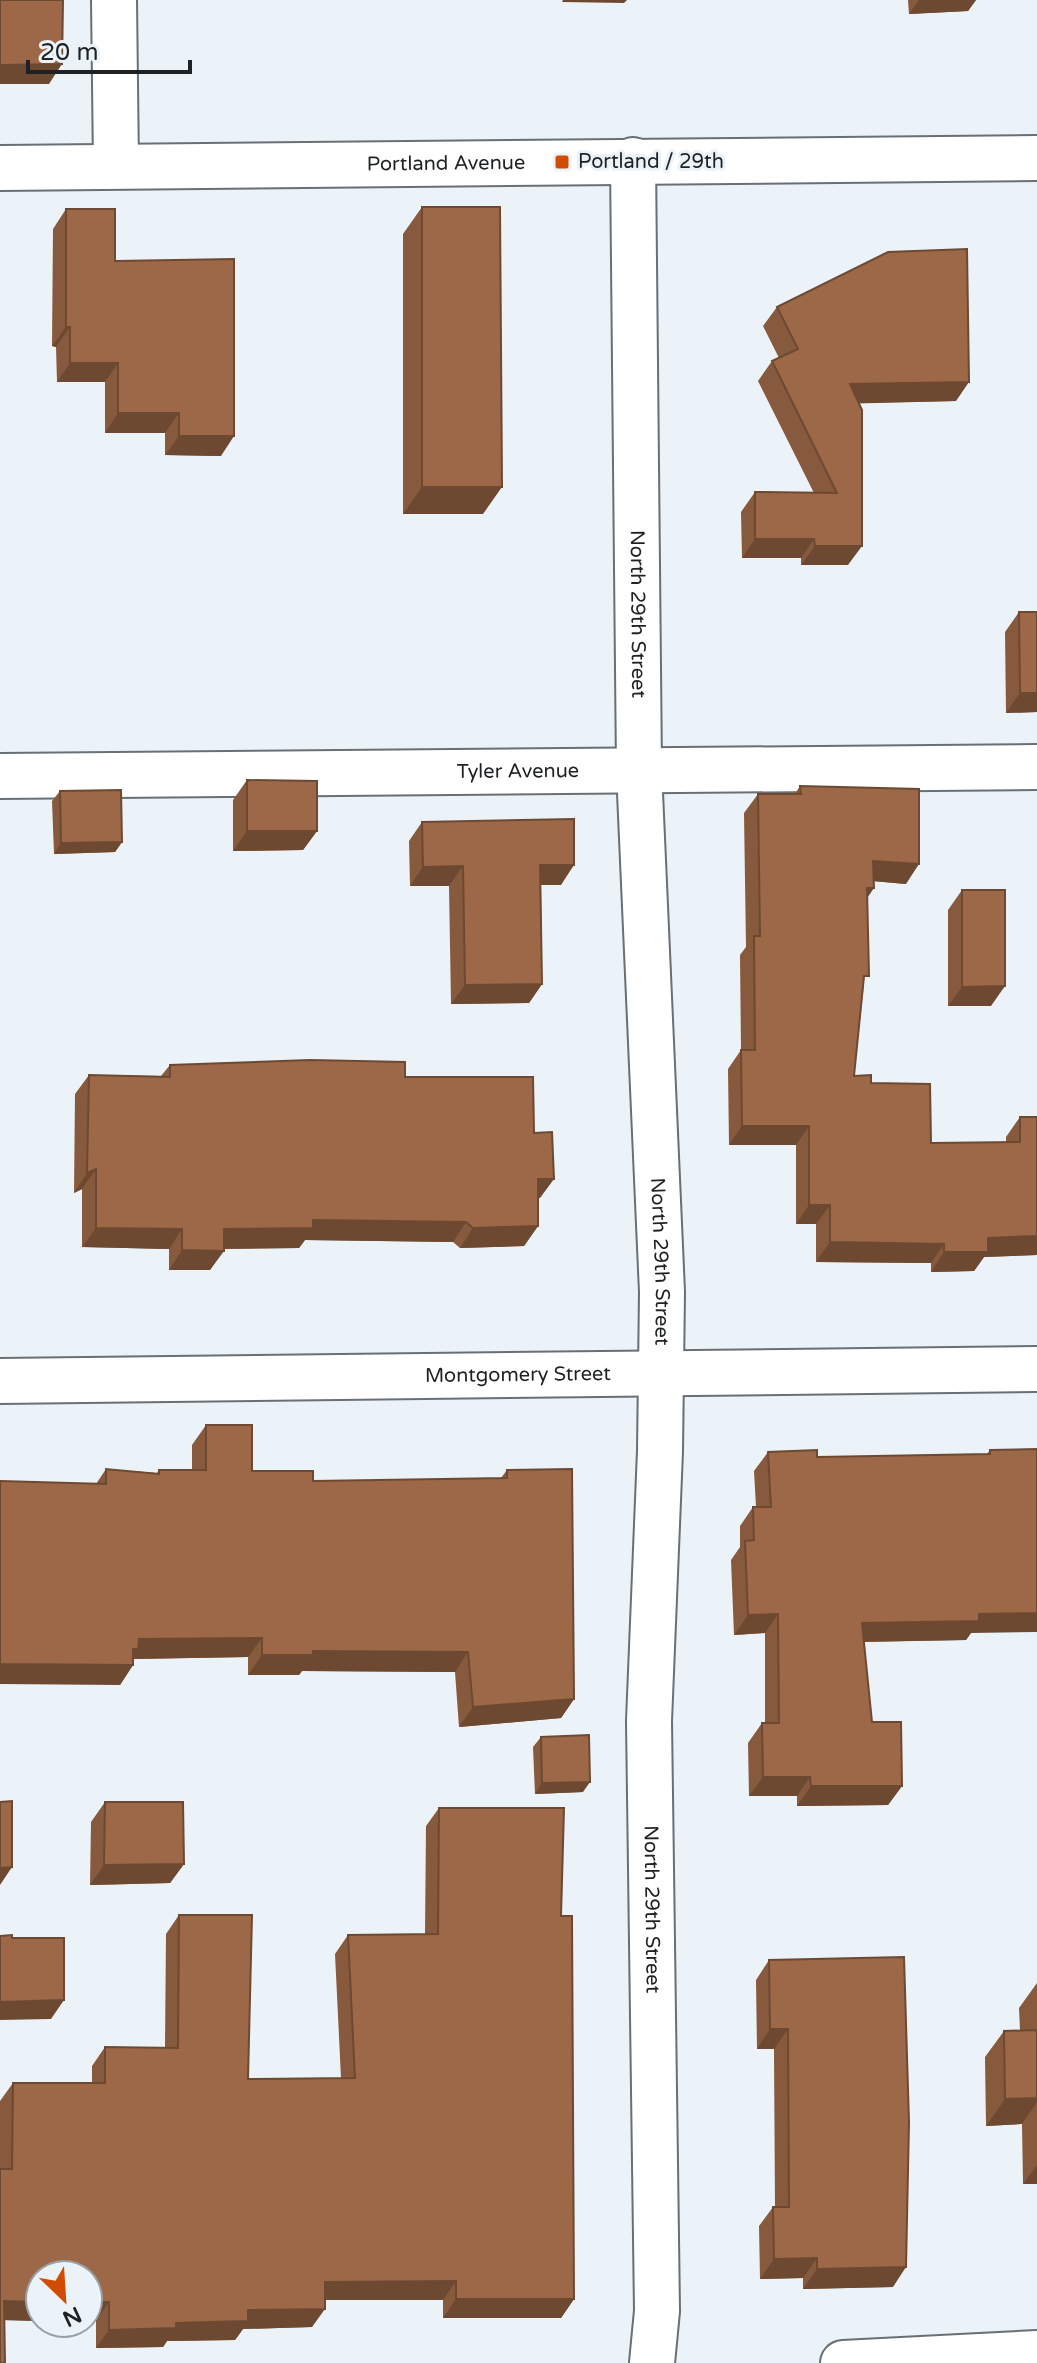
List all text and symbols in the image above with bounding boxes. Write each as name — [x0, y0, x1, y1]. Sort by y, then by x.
scale bar — [28, 24, 190, 74]
text: 20 m — [40, 38, 98, 67]
place label: Portland / 29th — [578, 150, 724, 174]
street label: Portland Avenue — [367, 151, 525, 176]
marker: Portland / 29th — [553, 153, 571, 171]
street label: North 29th Street — [625, 530, 650, 698]
street label: Tyler Avenue — [457, 759, 579, 784]
street label: North 29th Street — [645, 1177, 674, 1346]
street label: Montgomery Street — [425, 1362, 611, 1388]
street label: North 29th Street — [638, 1825, 665, 1994]
north arrow — [24, 2259, 104, 2339]
text: N — [59, 2301, 86, 2332]

